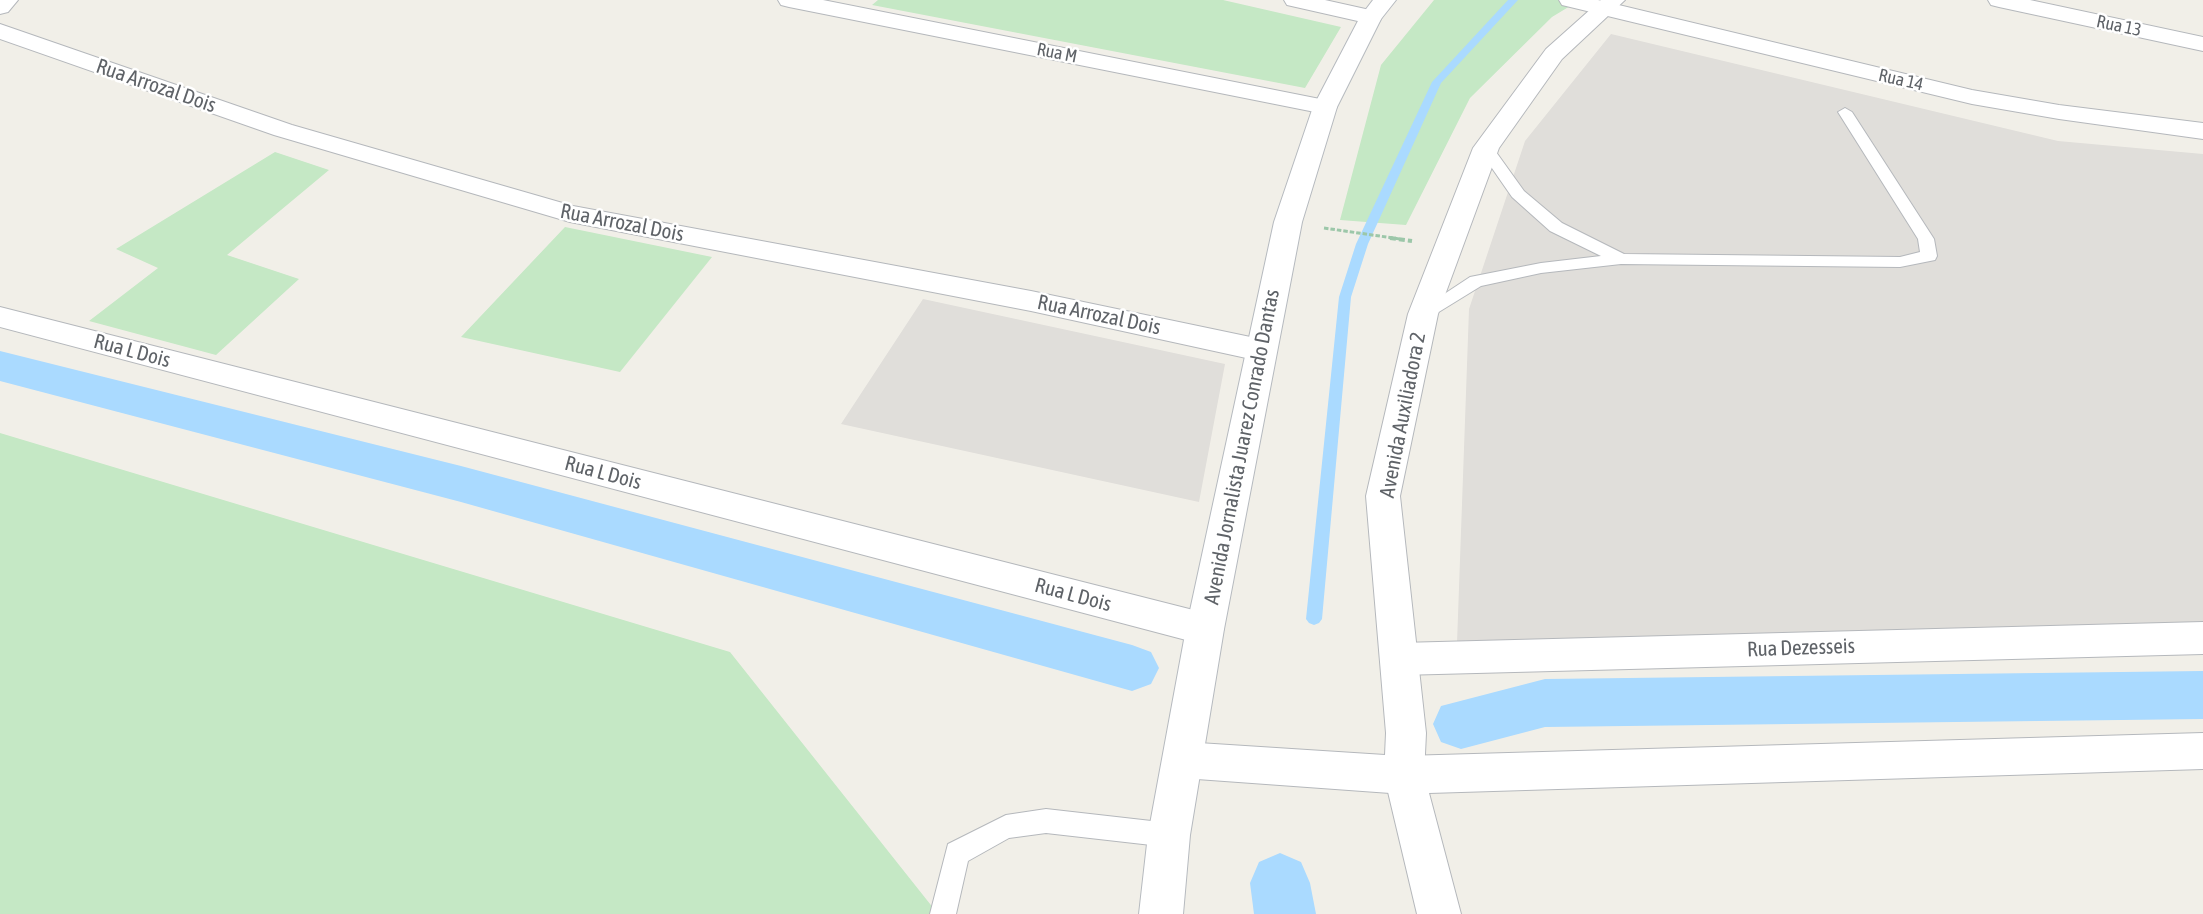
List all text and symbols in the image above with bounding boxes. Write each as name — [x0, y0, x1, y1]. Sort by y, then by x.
street label: Rua 13 — [2095, 11, 2143, 41]
street label: Rua M — [1035, 39, 1079, 67]
street label: Rua Arrozal Dois — [93, 54, 219, 118]
street label: Rua 14 — [1876, 64, 1926, 96]
street label: Rua Arrozal Dois — [558, 199, 686, 247]
street label: Avenida Jornalista Juarez Conrado Dantas — [1199, 287, 1285, 607]
street label: Rua Arrozal Dois — [1035, 290, 1163, 340]
street label: Rua L Dois — [91, 329, 173, 373]
street label: Avenida Auxiliadora 2 — [1375, 330, 1431, 500]
street label: Rua L Dois — [562, 451, 644, 495]
street label: Rua L Dois — [1032, 573, 1114, 617]
street label: Rua Dezesseis — [1747, 634, 1855, 662]

